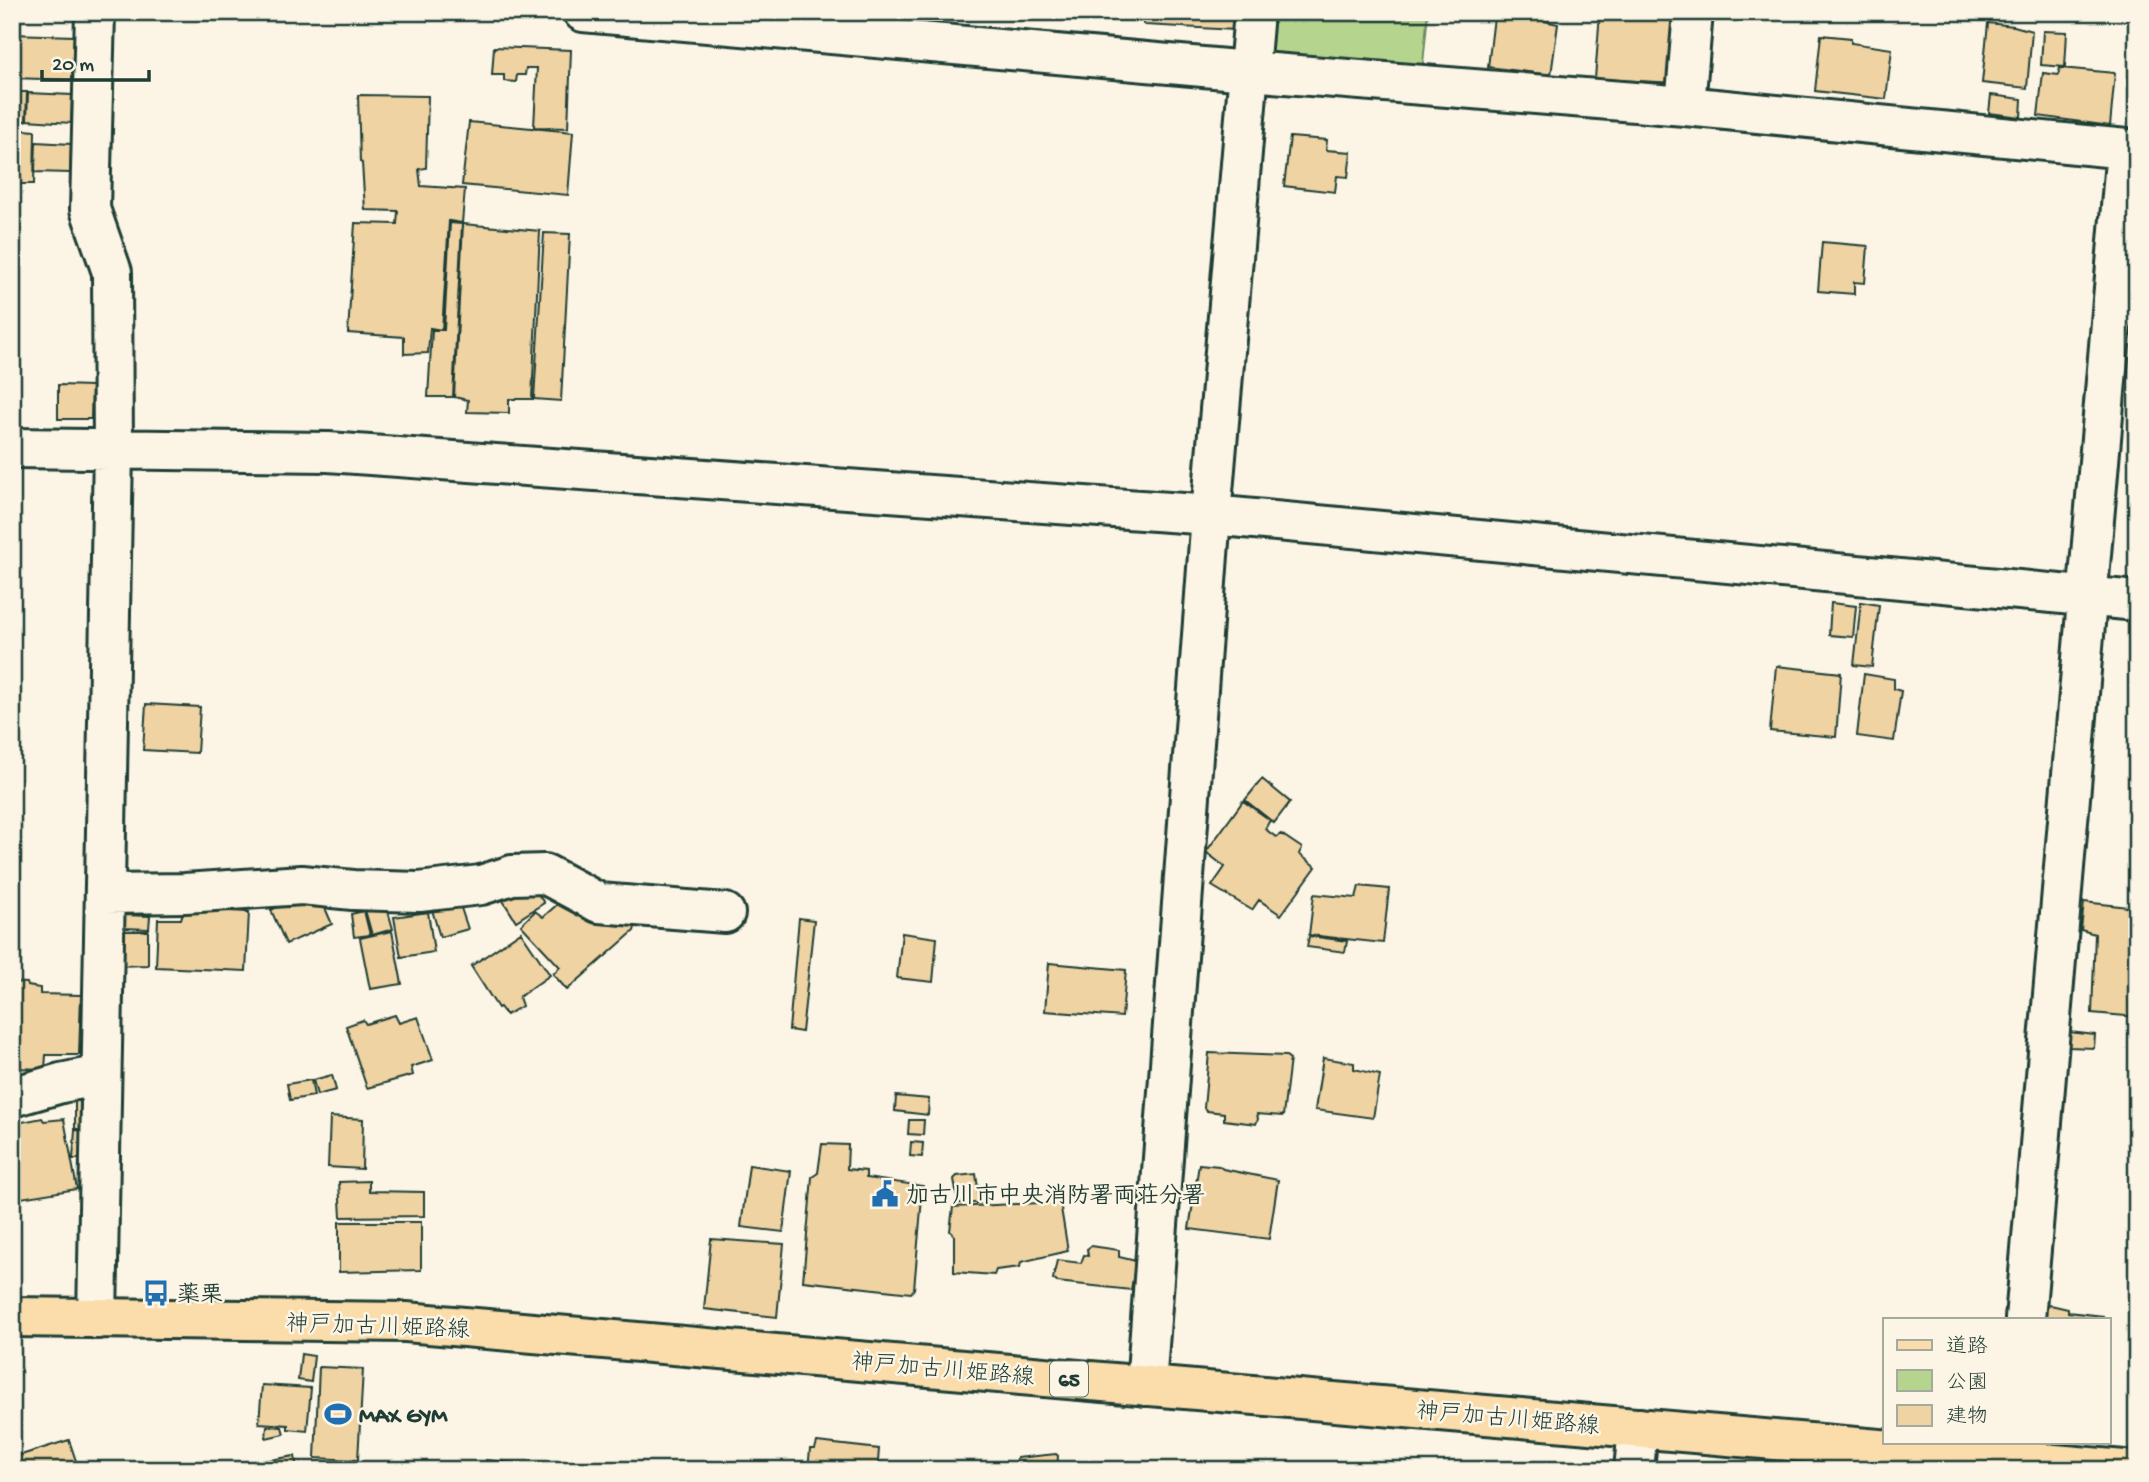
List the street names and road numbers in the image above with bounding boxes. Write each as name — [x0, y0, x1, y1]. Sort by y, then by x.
street label: 神戸加古川姫路線 — [285, 1311, 470, 1345]
street label: 神戸加古川姫路線 — [850, 1349, 1036, 1393]
road number: 65 — [1050, 1362, 1088, 1396]
street label: 神戸加古川姫路線 — [1415, 1398, 1601, 1442]

